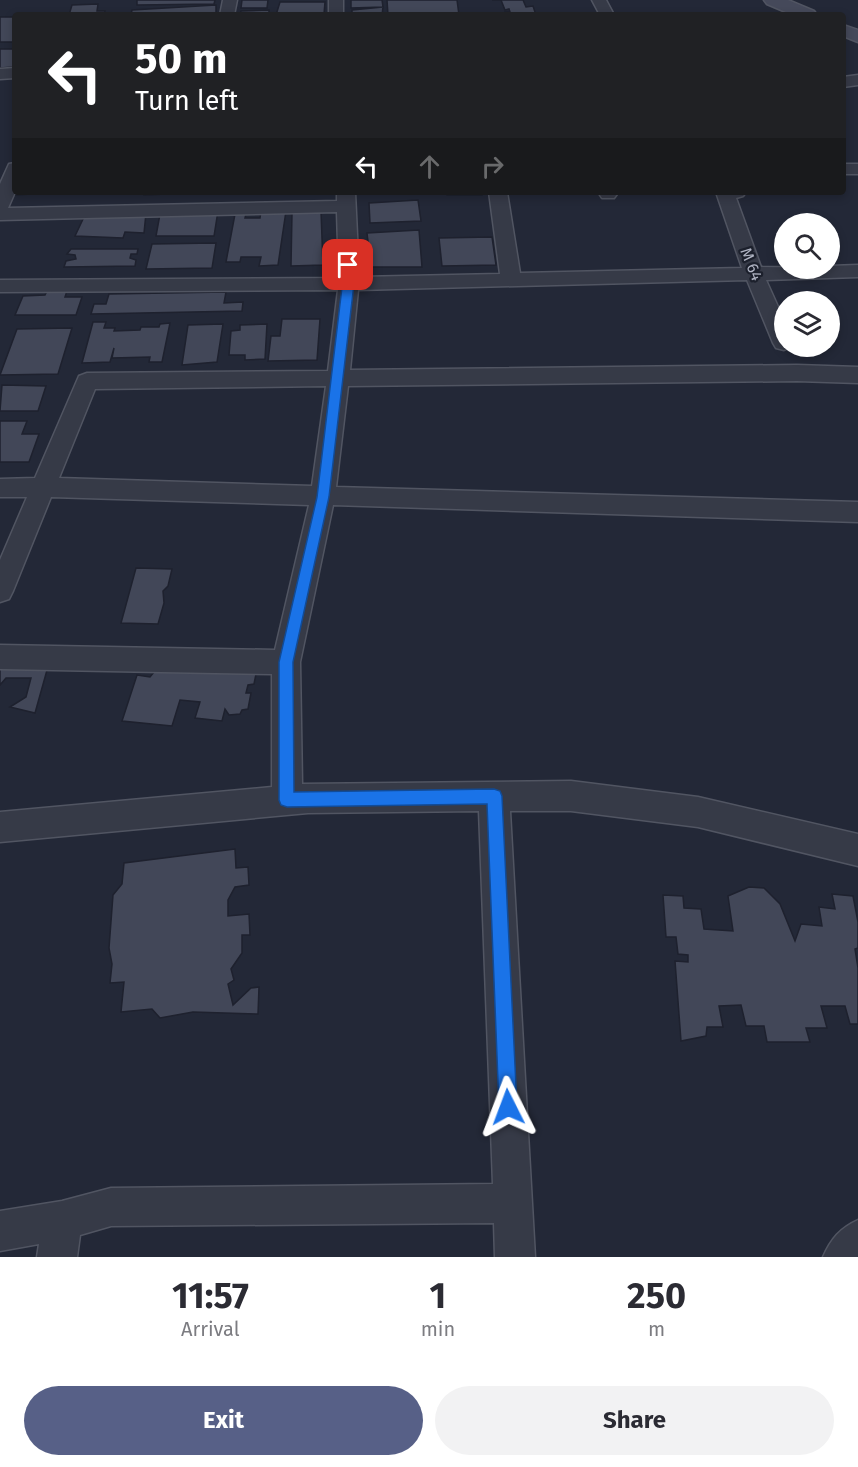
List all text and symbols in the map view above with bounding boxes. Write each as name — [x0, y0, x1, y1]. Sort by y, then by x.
text: 50 m — [135, 34, 228, 84]
icon: left — [36, 36, 114, 114]
text: Turn left — [135, 85, 238, 117]
icon: left — [350, 150, 383, 183]
icon: ahead — [413, 150, 446, 183]
icon: right — [476, 150, 509, 183]
map controls — [774, 213, 840, 357]
button: search — [774, 213, 840, 279]
pin — [322, 239, 373, 290]
street label: M 64 — [736, 245, 767, 284]
icon: arrive — [331, 248, 364, 281]
button: layers — [774, 291, 840, 357]
position arrow — [476, 1075, 540, 1139]
text: 11:57 — [172, 1274, 249, 1318]
text: 1 — [430, 1274, 446, 1318]
text: 250 — [627, 1274, 686, 1318]
text: Arrival — [181, 1317, 240, 1341]
text: min — [421, 1317, 455, 1341]
text: m — [648, 1317, 665, 1341]
button: Exit — [24, 1386, 423, 1455]
button: Share — [435, 1386, 834, 1455]

